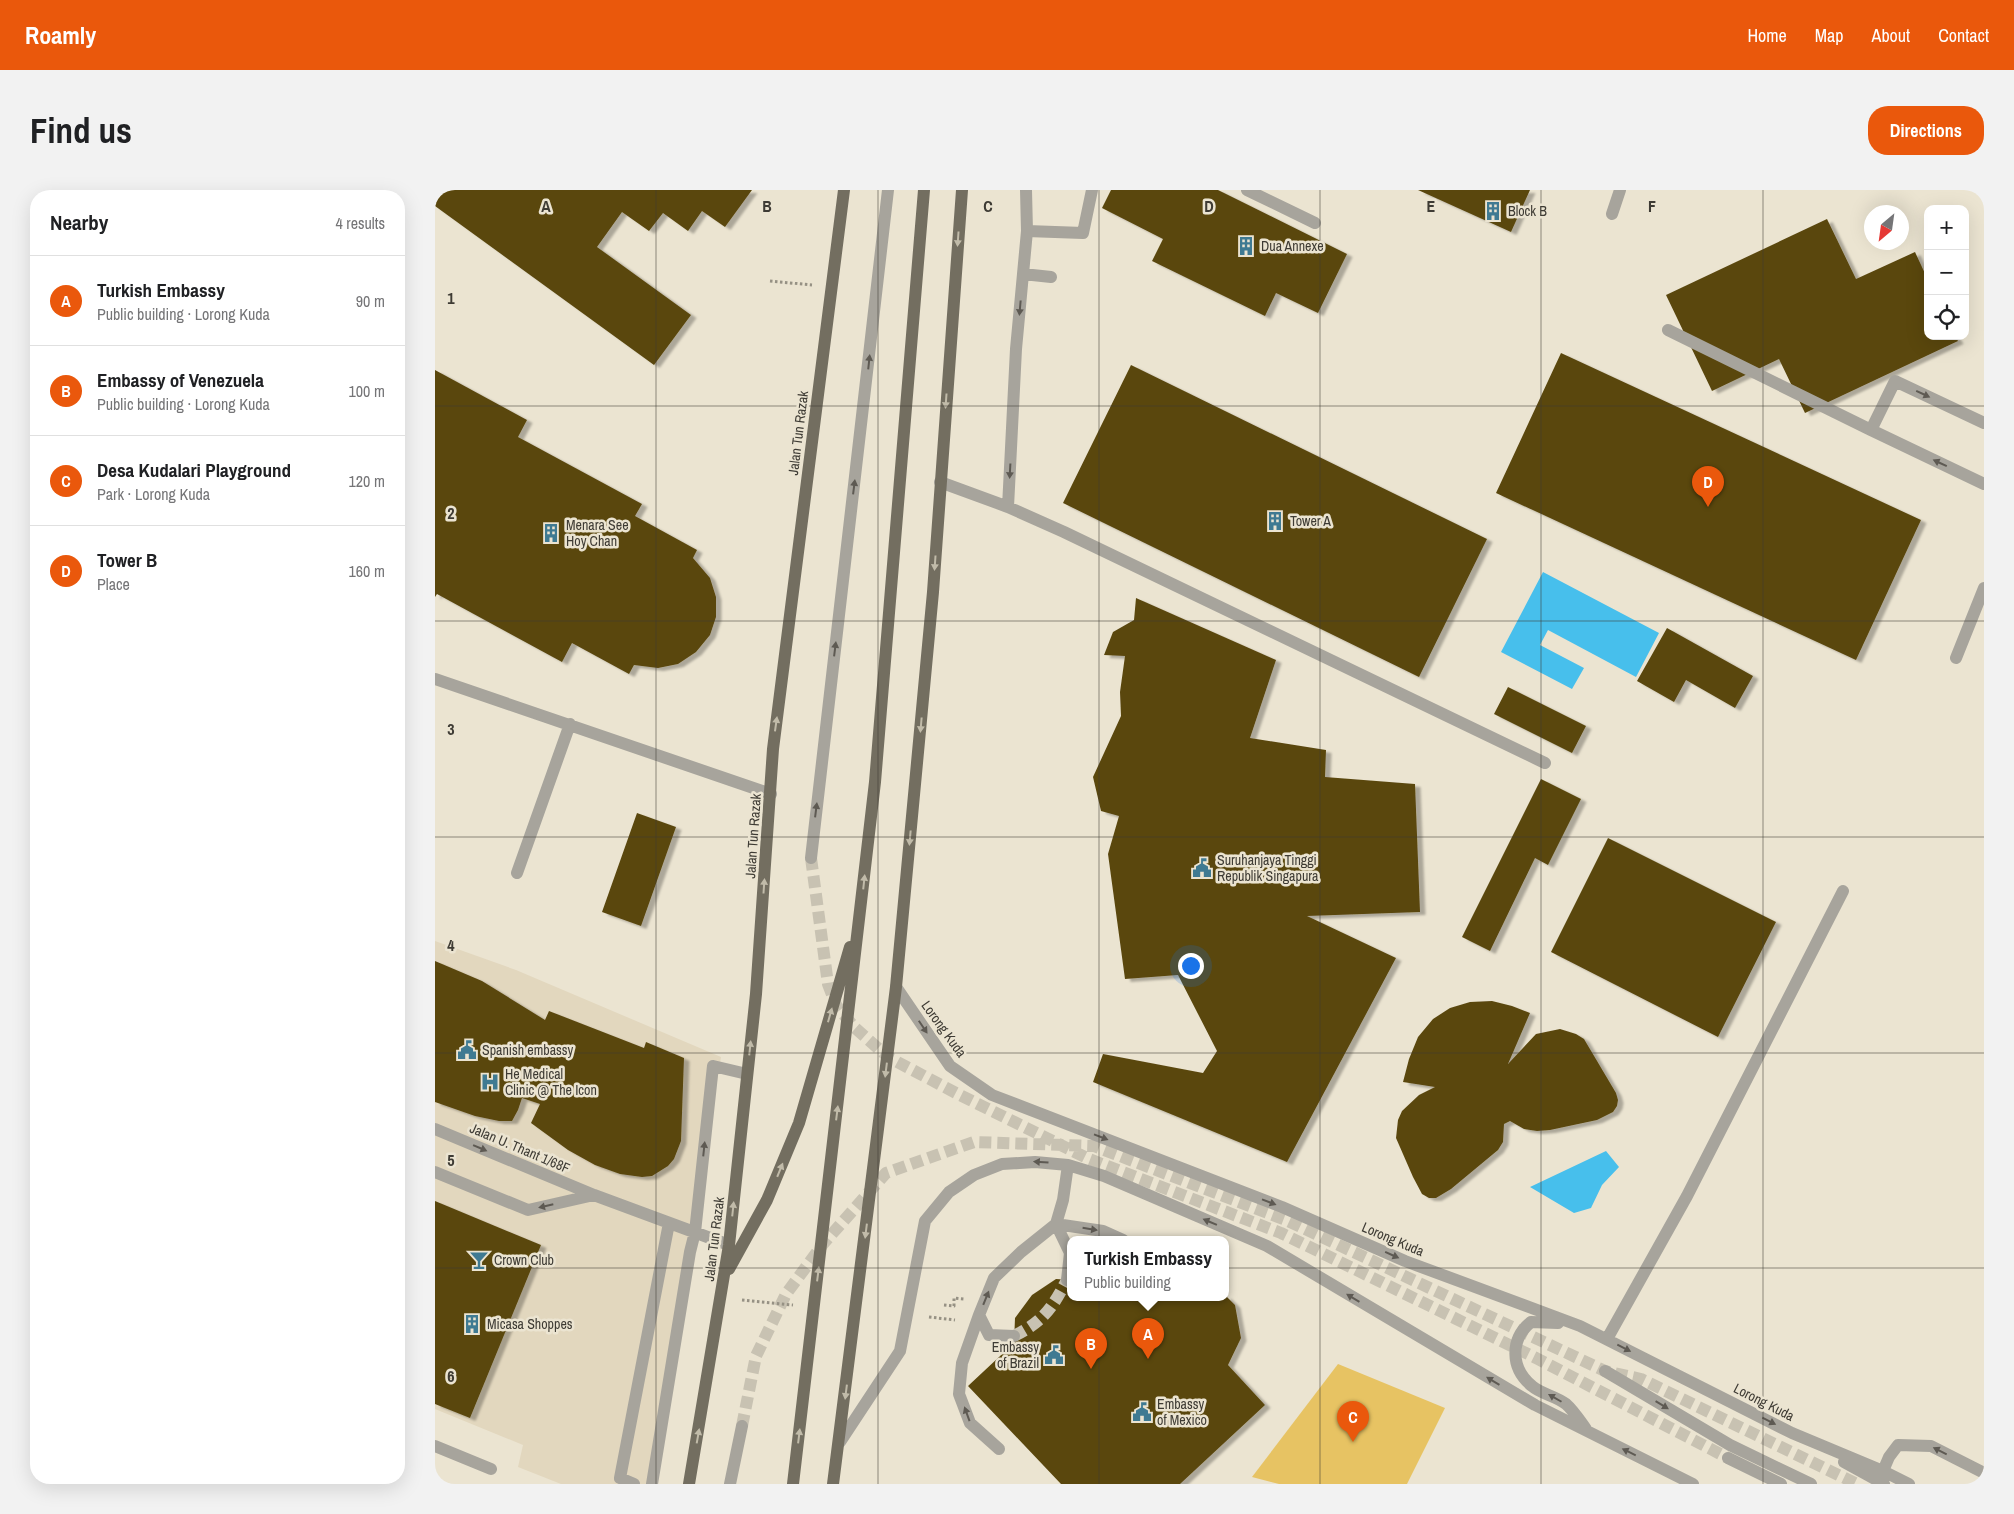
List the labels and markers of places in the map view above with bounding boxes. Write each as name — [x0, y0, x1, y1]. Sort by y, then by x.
building icon: Block B — [1482, 200, 1504, 222]
place label: Block B — [1508, 202, 1547, 220]
building icon: Dua Annexe — [1235, 235, 1257, 257]
place label: Dua Annexe — [1261, 237, 1324, 255]
pin: D — [1692, 466, 1724, 507]
building icon: Tower A — [1264, 510, 1286, 532]
place label: Tower A — [1290, 512, 1331, 530]
place label: Menara See Hoy Chan — [566, 516, 629, 550]
building icon: Menara See Hoy Chan — [540, 522, 562, 544]
place label: Suruhanjaya Tinggi Republik Singapura — [1217, 851, 1319, 885]
public building icon: Suruhanjaya Tinggi Republik Singapura — [1191, 857, 1213, 879]
public building icon: Spanish embassy — [456, 1039, 478, 1061]
place label: Spanish embassy — [482, 1041, 574, 1059]
place label: He Medical Clinic @ The Icon — [505, 1065, 597, 1099]
hospital icon: He Medical Clinic @ The Icon — [479, 1071, 501, 1093]
bar icon: Crown Club — [468, 1249, 490, 1271]
place label: Crown Club — [494, 1251, 554, 1269]
building icon: Micasa Shoppes — [461, 1313, 483, 1335]
place label: Micasa Shoppes — [487, 1315, 573, 1333]
pin: A — [1132, 1318, 1164, 1359]
pin: B — [1075, 1328, 1107, 1369]
place label: Embassy of Brazil — [992, 1338, 1039, 1372]
public building icon: Embassy of Brazil — [1043, 1344, 1065, 1366]
place label: Embassy of Mexico — [1157, 1395, 1207, 1429]
public building icon: Embassy of Mexico — [1131, 1401, 1153, 1423]
pin: C — [1337, 1401, 1369, 1442]

